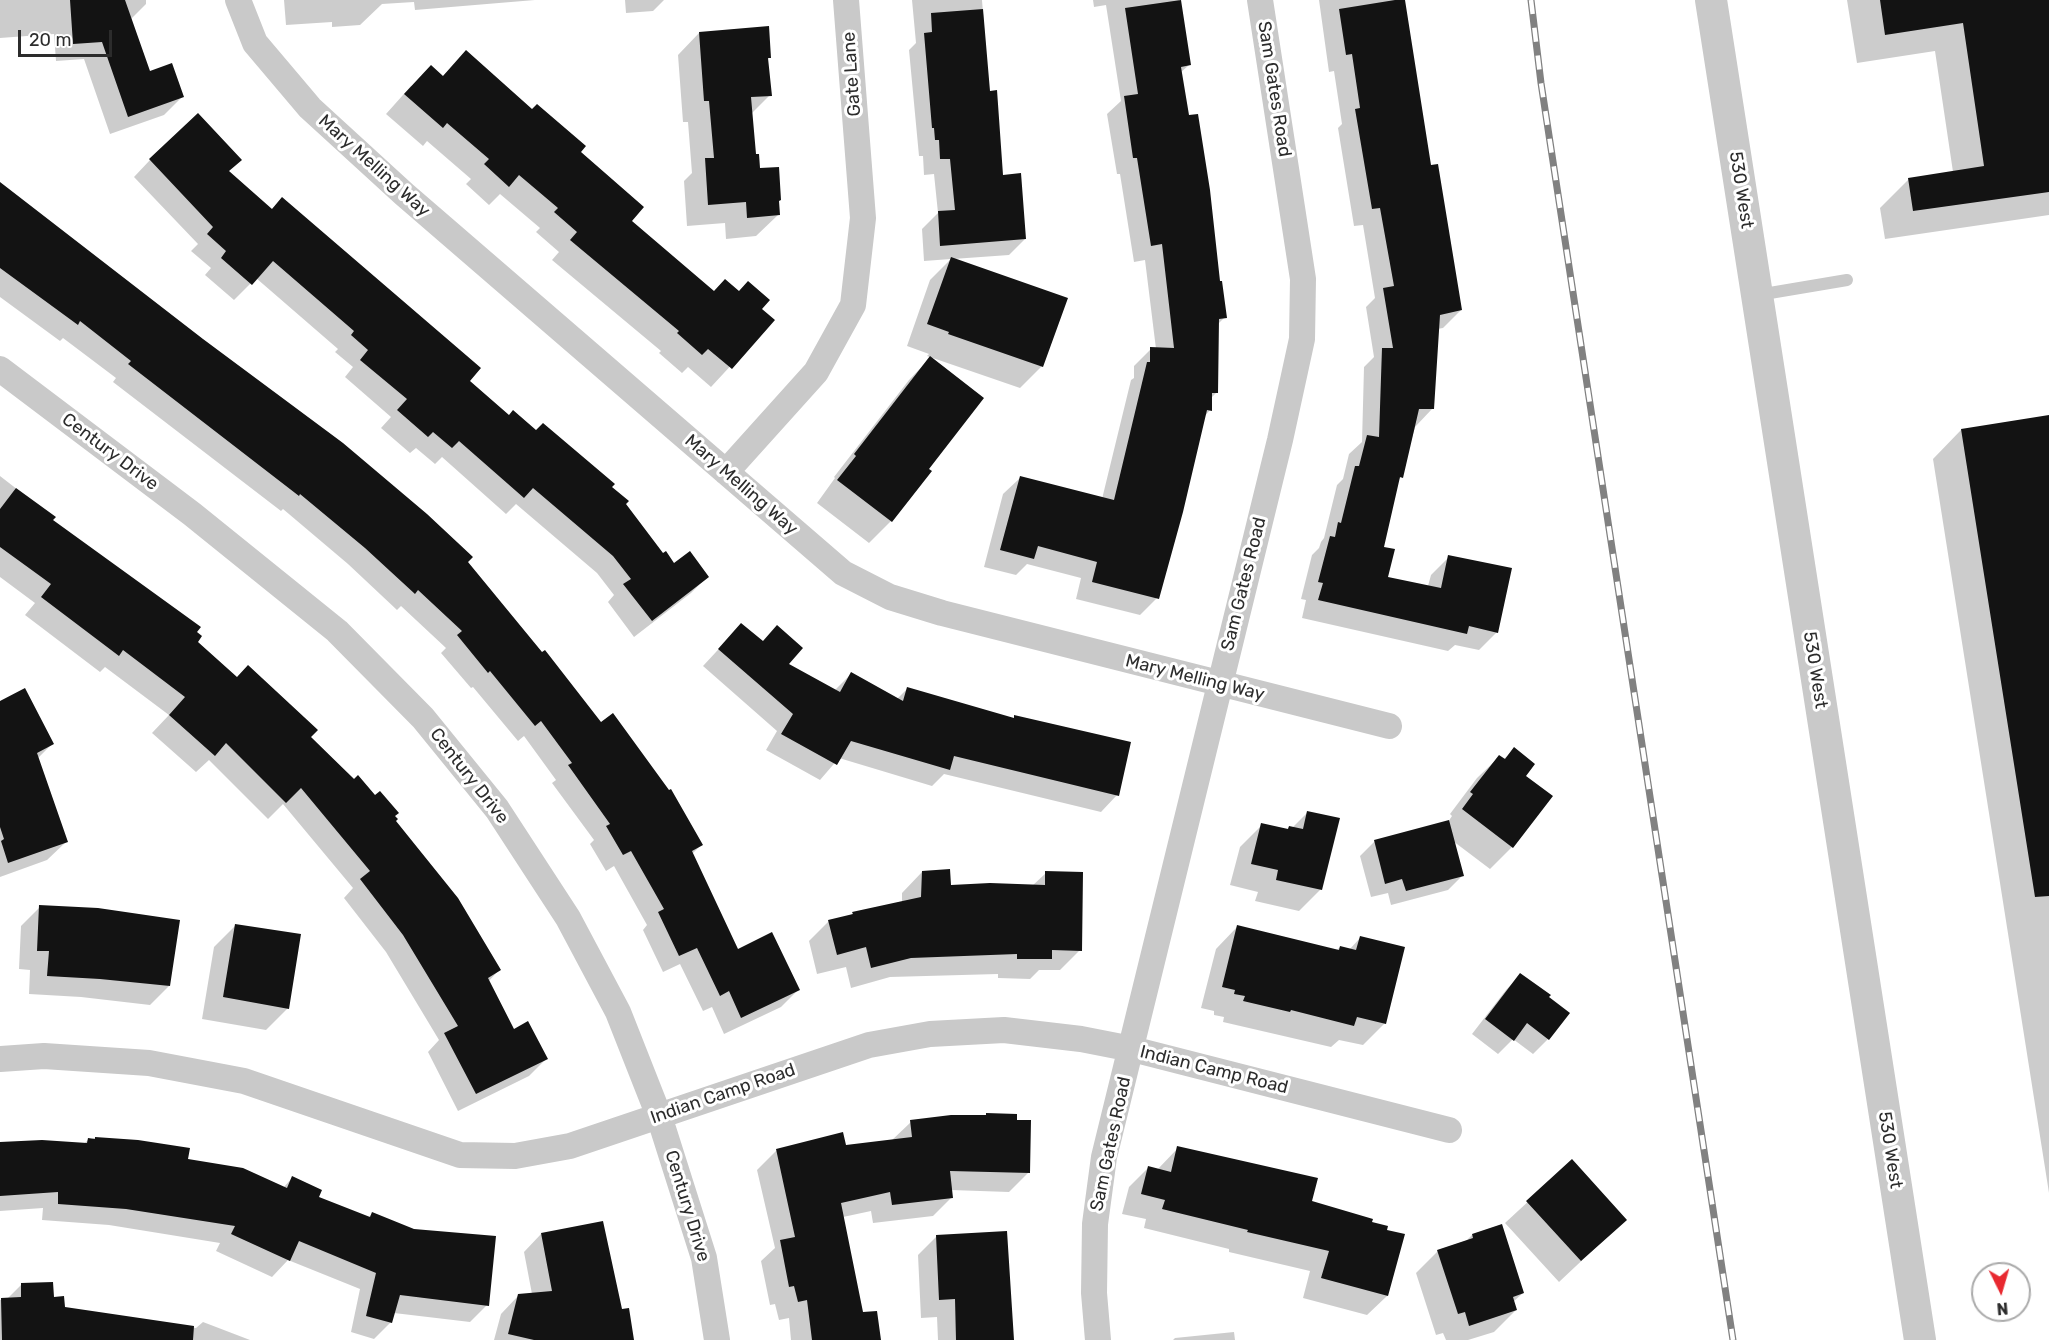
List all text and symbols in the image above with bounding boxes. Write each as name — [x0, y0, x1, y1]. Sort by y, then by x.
scale bar — [21, 18, 116, 56]
street label: Sam Gates Road — [1253, 20, 1295, 158]
text: 20 m — [29, 29, 71, 51]
street label: Gate Lane — [838, 31, 866, 117]
street label: Mary Melling Way — [314, 110, 434, 222]
street label: 530 West — [1724, 150, 1758, 230]
street label: Century Drive — [57, 409, 163, 495]
street label: Mary Melling Way — [680, 430, 802, 540]
street label: Sam Gates Road — [1217, 515, 1271, 653]
street label: 530 West — [1798, 630, 1832, 710]
street label: Mary Melling Way — [1123, 650, 1267, 706]
street label: Century Drive — [425, 724, 513, 828]
street label: Indian Camp Road — [1138, 1041, 1290, 1099]
street label: Indian Camp Road — [648, 1059, 798, 1129]
street label: Sam Gates Road — [1086, 1075, 1136, 1213]
street label: 530 West — [1873, 1110, 1907, 1190]
street label: Century Drive — [660, 1148, 714, 1264]
north arrow — [1971, 1262, 2031, 1322]
text: N — [1996, 1298, 2009, 1318]

